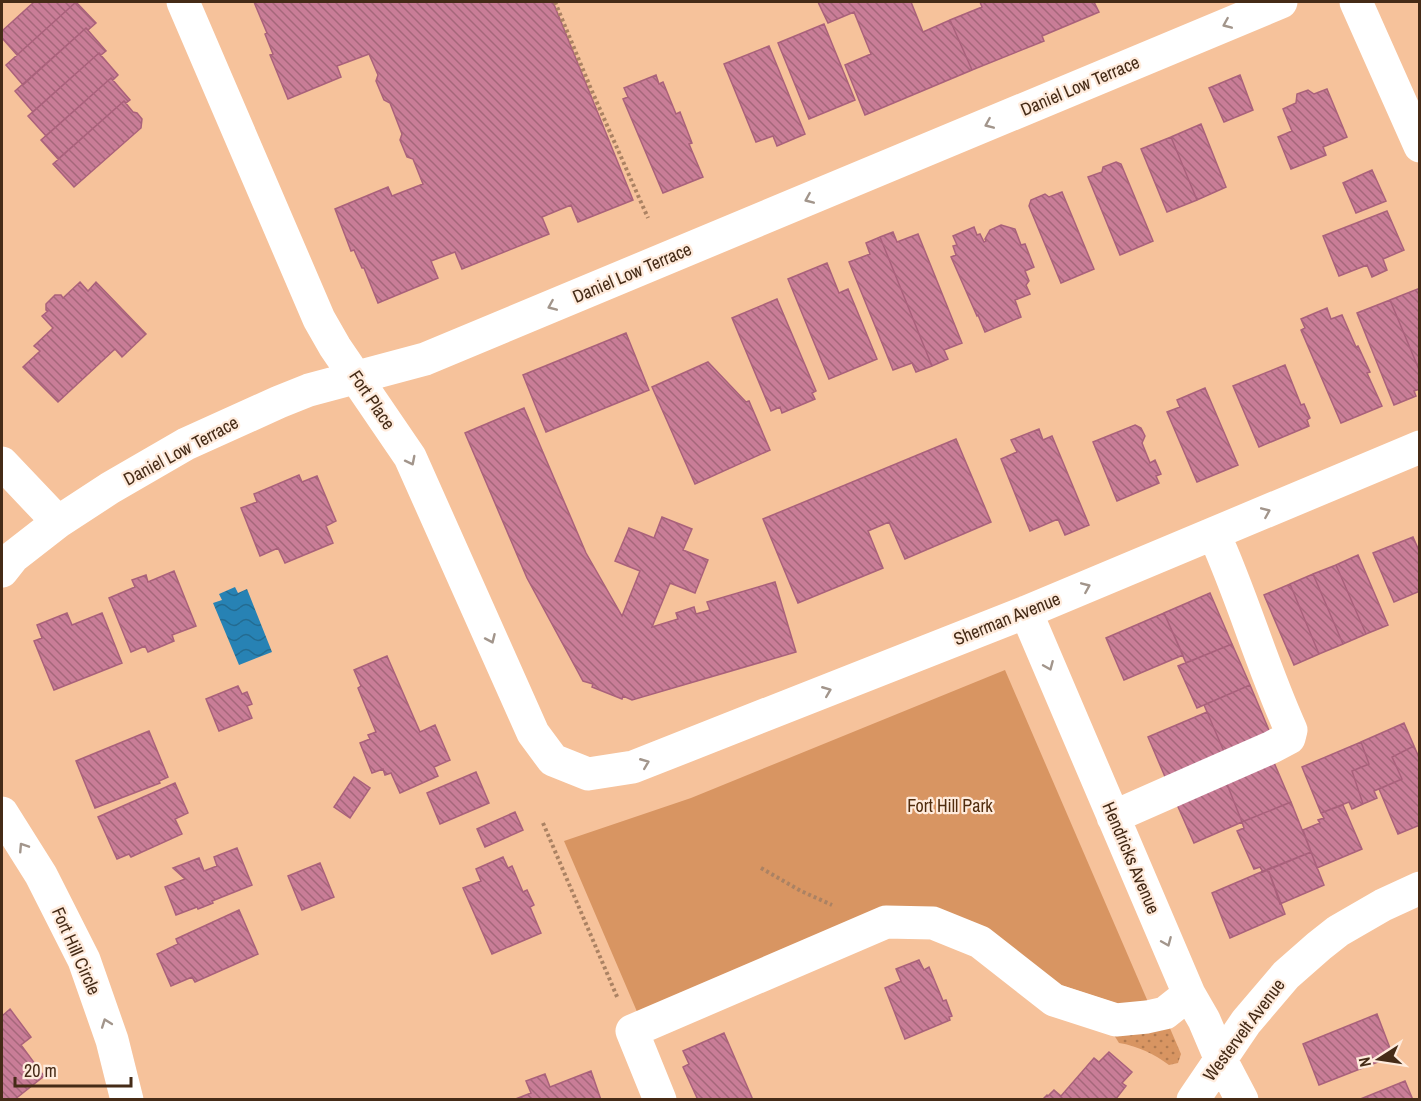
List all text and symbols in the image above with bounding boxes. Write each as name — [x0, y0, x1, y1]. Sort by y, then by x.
one-way arrow — [1223, 17, 1234, 29]
street label: Daniel Low Terrace — [1017, 49, 1143, 122]
one-way arrow — [985, 117, 996, 129]
one-way arrow — [805, 192, 816, 204]
street label: Daniel Low Terrace — [569, 236, 695, 309]
one-way arrow — [547, 299, 558, 311]
street label: Fort Place — [343, 365, 401, 434]
street label: Daniel Low Terrace — [119, 410, 243, 491]
one-way arrow — [404, 455, 416, 466]
one-way arrow — [1259, 507, 1270, 519]
one-way arrow — [1079, 582, 1090, 594]
street label: Sherman Avenue — [950, 586, 1064, 651]
one-way arrow — [484, 633, 496, 644]
one-way arrow — [1042, 660, 1054, 671]
one-way arrow — [820, 686, 831, 698]
one-way arrow — [639, 758, 650, 770]
park label: Fort Hill Park — [907, 793, 993, 818]
street label: Hendricks Avenue — [1097, 798, 1166, 918]
one-way arrow — [19, 843, 31, 853]
street label: Fort Hill Circle — [46, 903, 107, 999]
one-way arrow — [1160, 936, 1172, 947]
street label: Westervelt Avenue — [1197, 973, 1290, 1086]
one-way arrow — [101, 1018, 114, 1029]
north arrow — [1349, 1029, 1409, 1089]
scale bar — [15, 1050, 130, 1088]
text: N — [1353, 1055, 1376, 1069]
text: 20 m — [24, 1058, 57, 1083]

